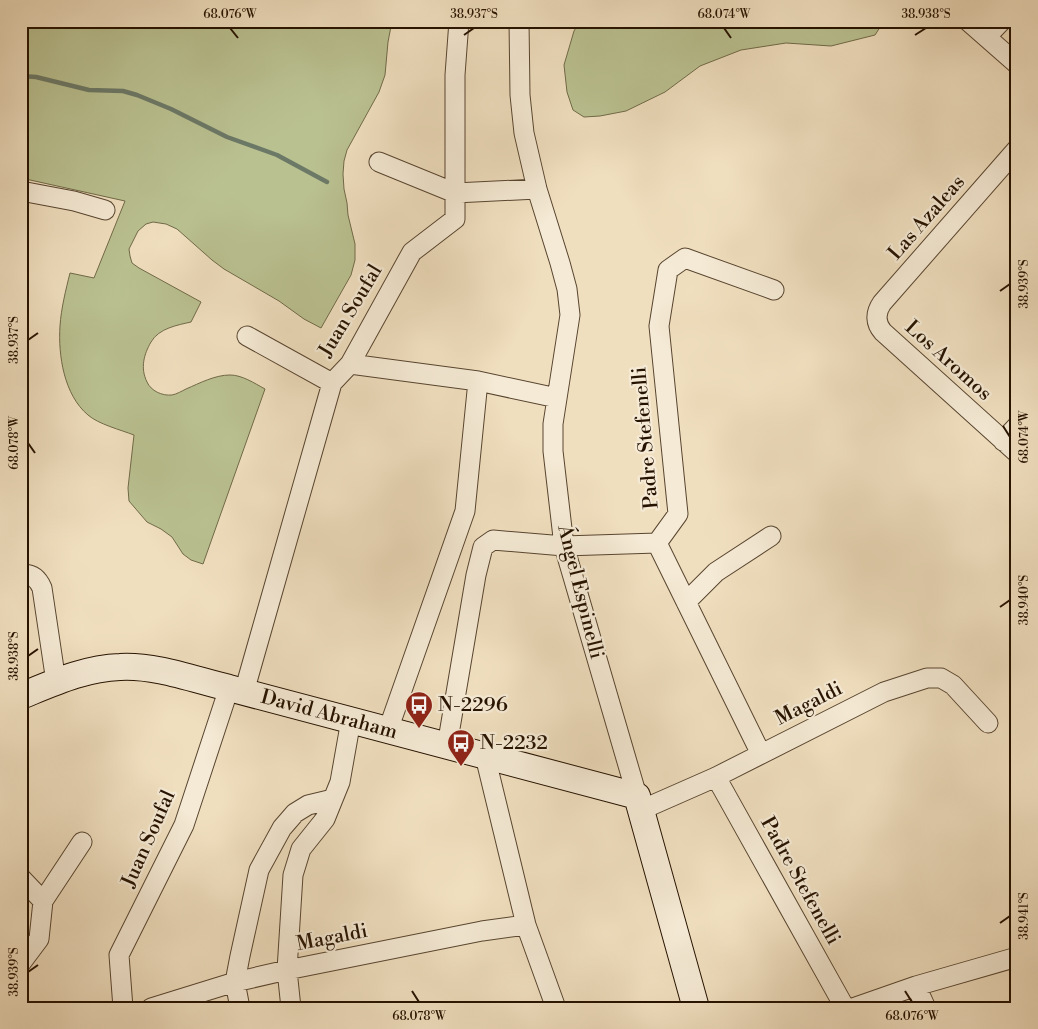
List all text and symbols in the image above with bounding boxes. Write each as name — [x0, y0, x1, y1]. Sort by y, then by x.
text: 68.076°W — [203, 7, 258, 22]
text: 38.937°S — [450, 7, 498, 22]
text: 68.074°W — [698, 7, 752, 22]
text: 38.938°S — [901, 7, 951, 22]
street label: Las Azaleas — [883, 170, 971, 266]
text: 38.939°S — [1017, 259, 1032, 309]
street label: Juan Soufal — [313, 260, 388, 363]
street label: Los Aromos — [899, 315, 997, 407]
text: 38.937°S — [7, 316, 22, 364]
street label: Padre Stefenelli — [627, 365, 665, 510]
text: 68.074°W — [1017, 409, 1032, 463]
text: 68.078°W — [7, 415, 22, 470]
street label: Ángel Espinelli — [551, 521, 610, 662]
text: 38.940°S — [1017, 575, 1032, 625]
text: 38.938°S — [7, 631, 22, 681]
street label: Magaldi — [771, 676, 847, 732]
street label: David Abraham — [258, 685, 401, 745]
bus stop icon: N-2296 — [404, 690, 434, 729]
place label: N-2296 — [438, 693, 508, 718]
bus stop icon: N-2232 — [446, 728, 476, 767]
place label: N-2232 — [480, 731, 548, 756]
street label: Juan Soufal — [116, 787, 182, 892]
street label: Padre Stefenelli — [754, 813, 846, 950]
text: 38.941°S — [1017, 892, 1032, 940]
street label: Magaldi — [294, 919, 370, 957]
text: 38.939°S — [7, 947, 22, 997]
text: 68.078°W — [392, 1009, 447, 1024]
text: 68.076°W — [885, 1009, 940, 1024]

